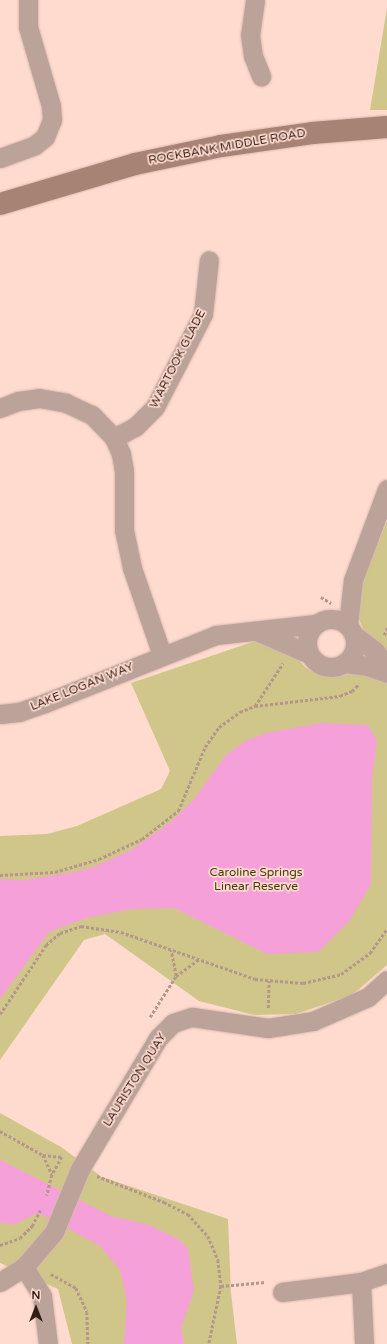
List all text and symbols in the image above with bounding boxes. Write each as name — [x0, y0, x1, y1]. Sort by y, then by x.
street label: ROCKBANK MIDDLE ROAD — [147, 126, 307, 168]
street label: WARTOOK GLADE — [147, 307, 209, 411]
street label: LAKE LOGAN WAY — [28, 660, 136, 714]
park label: Caroline Springs Linear Reserve — [209, 866, 303, 894]
street label: LAURISTON QUAY — [100, 1031, 170, 1129]
north arrow — [16, 1288, 56, 1328]
text: N — [32, 1289, 40, 1302]

